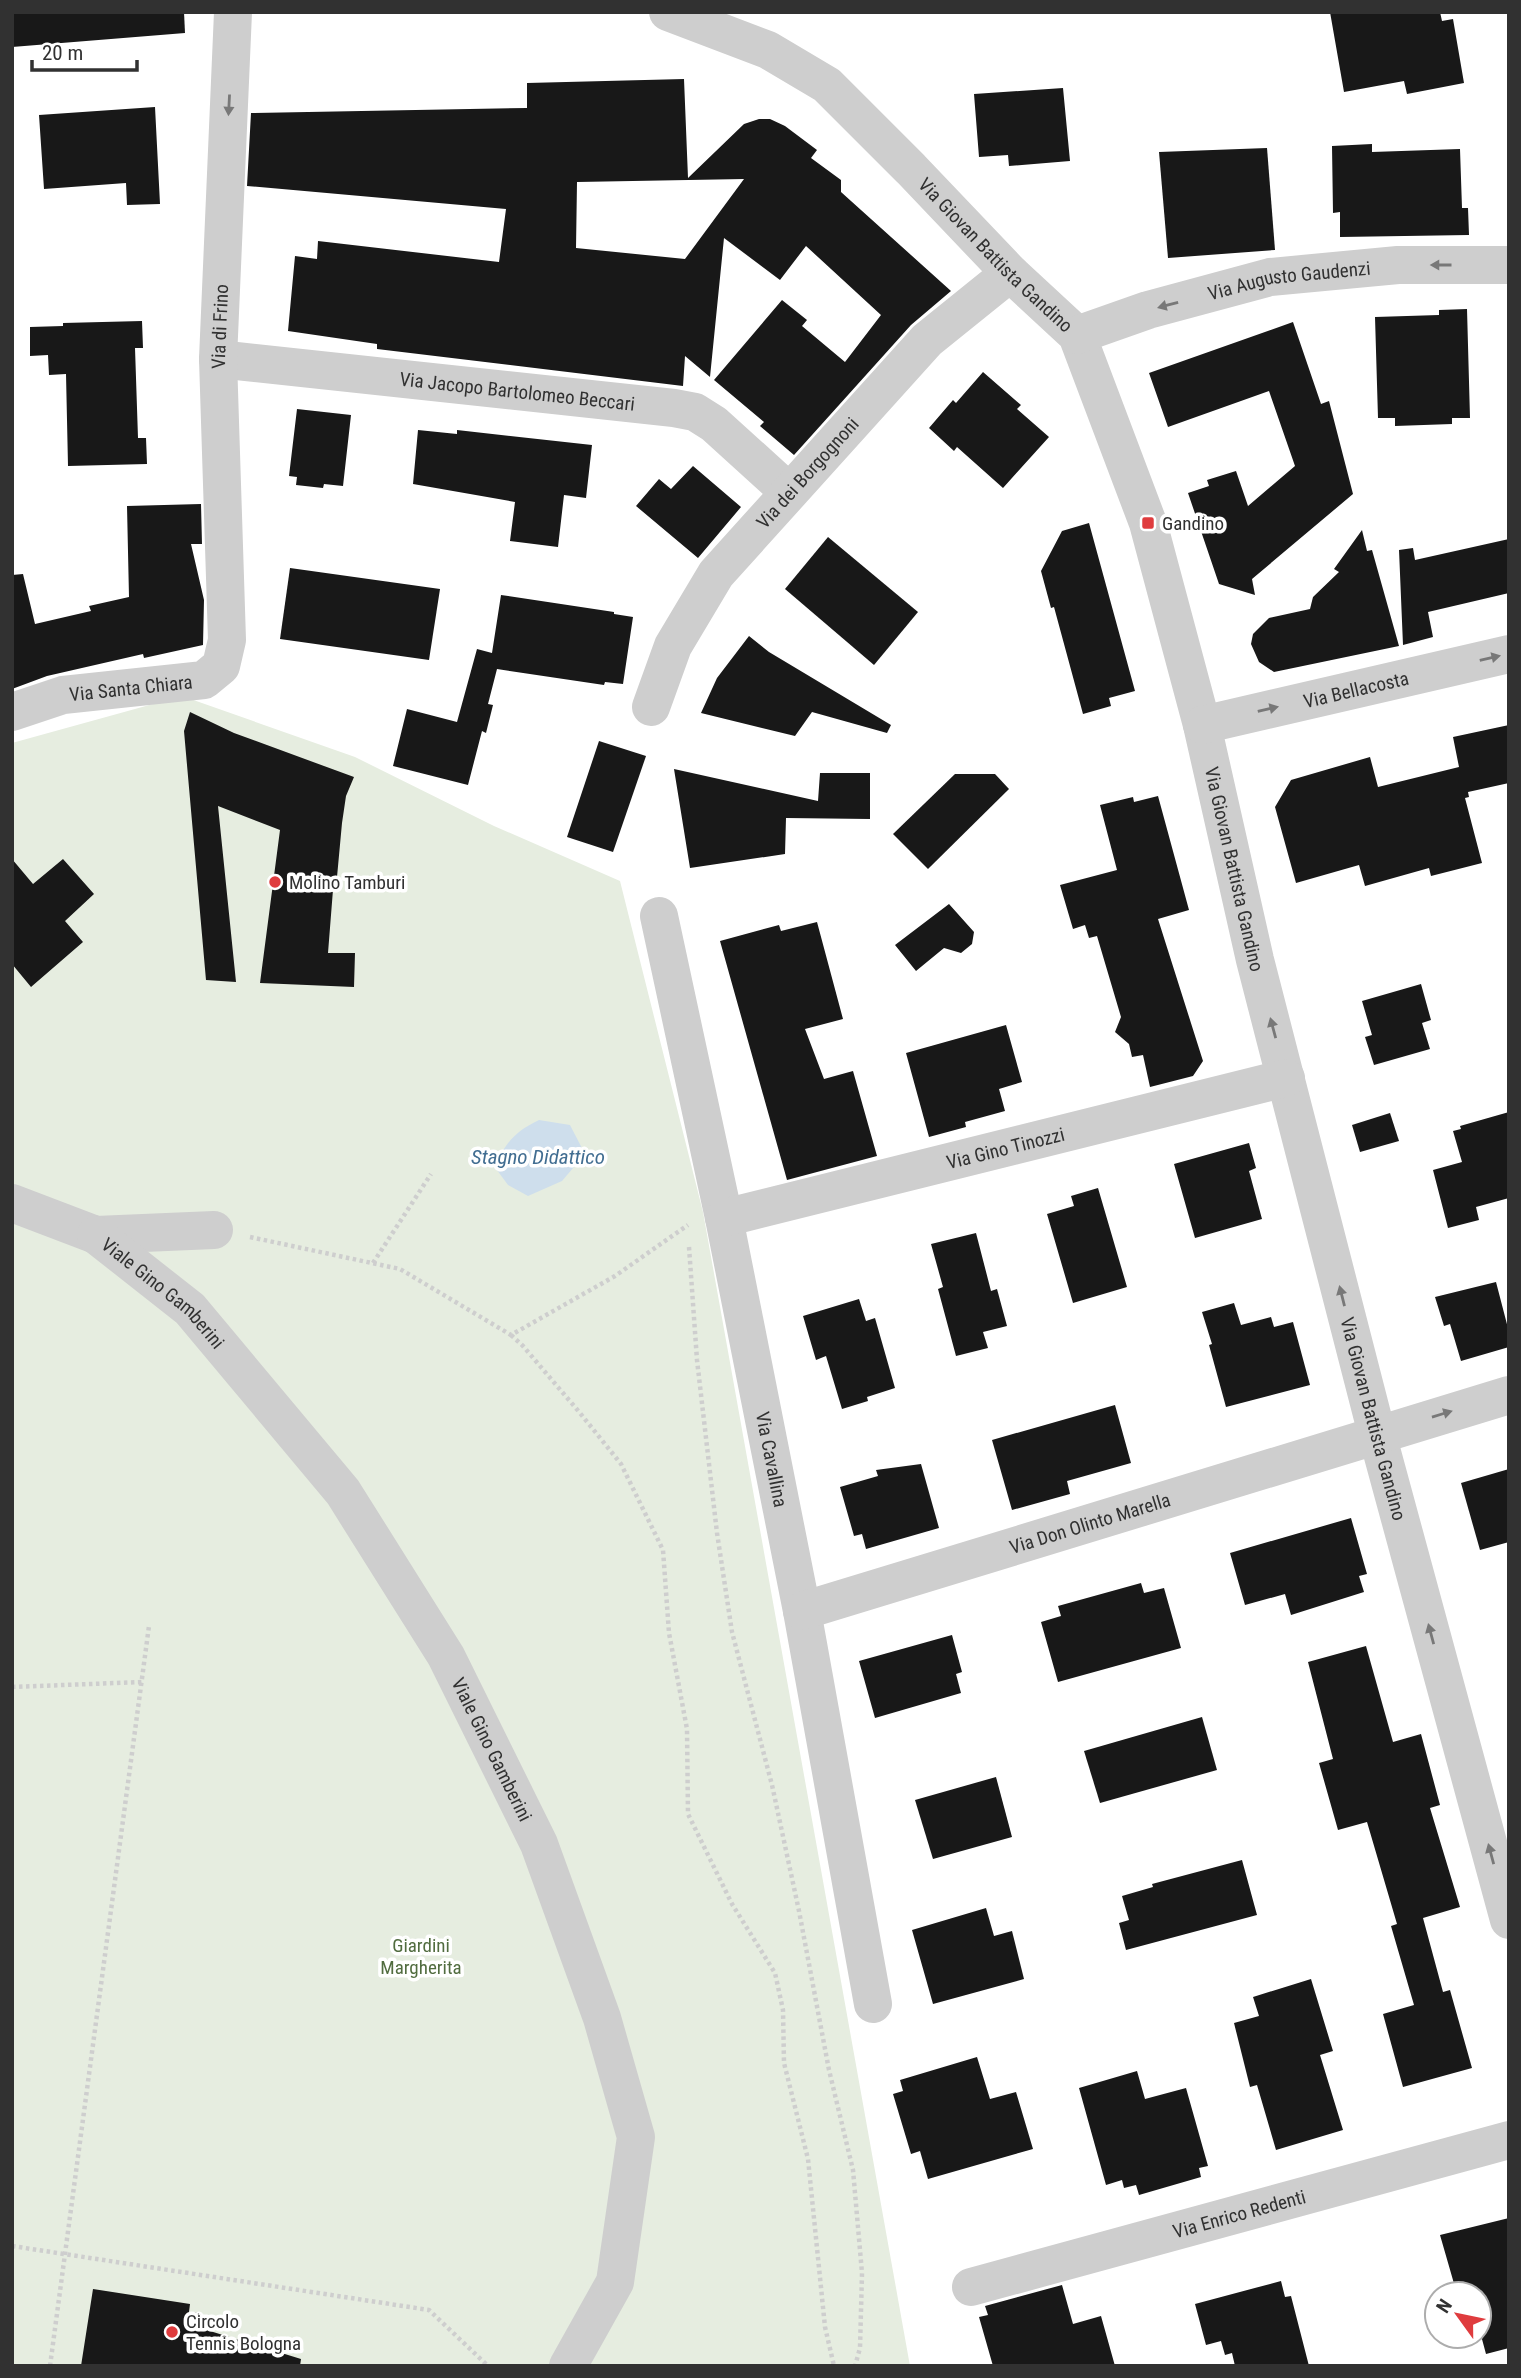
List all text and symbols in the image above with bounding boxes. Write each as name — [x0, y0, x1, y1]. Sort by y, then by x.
scale bar — [32, 28, 136, 72]
text: 20 m — [42, 41, 83, 65]
one-way arrow — [223, 94, 234, 116]
street label: Via Giovan Battista Gandino — [913, 173, 1077, 337]
street label: Via Augusto Gaudenzi — [1205, 257, 1371, 305]
one-way arrow — [1429, 259, 1451, 271]
street label: Via di Frino — [207, 284, 233, 369]
one-way arrow — [1157, 300, 1179, 311]
street label: Via Jacopo Bartolomeo Beccari — [398, 368, 636, 416]
street label: Via dei Borgognoni — [752, 413, 864, 533]
place label: Gandino — [1162, 512, 1224, 535]
marker: Gandino — [1140, 515, 1156, 531]
one-way arrow — [1479, 653, 1501, 664]
street label: Via Bellacosta — [1301, 667, 1411, 713]
street label: Via Santa Chiara — [68, 670, 194, 706]
one-way arrow — [1257, 704, 1279, 715]
street label: Via Giovan Battista Gandino — [1200, 765, 1268, 974]
place label: Molino Tamburi — [289, 871, 405, 894]
marker: Molino Tamburi — [267, 874, 283, 890]
one-way arrow — [1267, 1017, 1278, 1039]
street label: Via Gino Tinozzi — [944, 1123, 1067, 1174]
water label: Stagno Didattico — [471, 1145, 605, 1169]
street label: Viale Gino Gamberini — [97, 1233, 229, 1354]
one-way arrow — [1336, 1285, 1347, 1307]
street label: Via Giovan Battista Gandino — [1335, 1315, 1411, 1523]
one-way arrow — [1432, 1409, 1453, 1419]
street label: Via Cavallina — [751, 1410, 792, 1509]
street label: Via Don Olinto Marella — [1007, 1488, 1173, 1559]
one-way arrow — [1425, 1623, 1436, 1645]
street label: Viale Gino Gamberini — [447, 1674, 537, 1825]
one-way arrow — [1485, 1843, 1496, 1865]
park label: Giardini Margherita — [380, 1934, 462, 1979]
street label: Via Enrico Redenti — [1170, 2185, 1308, 2243]
north arrow — [1423, 2280, 1493, 2350]
text: N — [1431, 2295, 1457, 2317]
place label: Circolo Tennis Bologna — [186, 2310, 301, 2355]
marker: Circolo Tennis Bologna — [164, 2324, 180, 2340]

